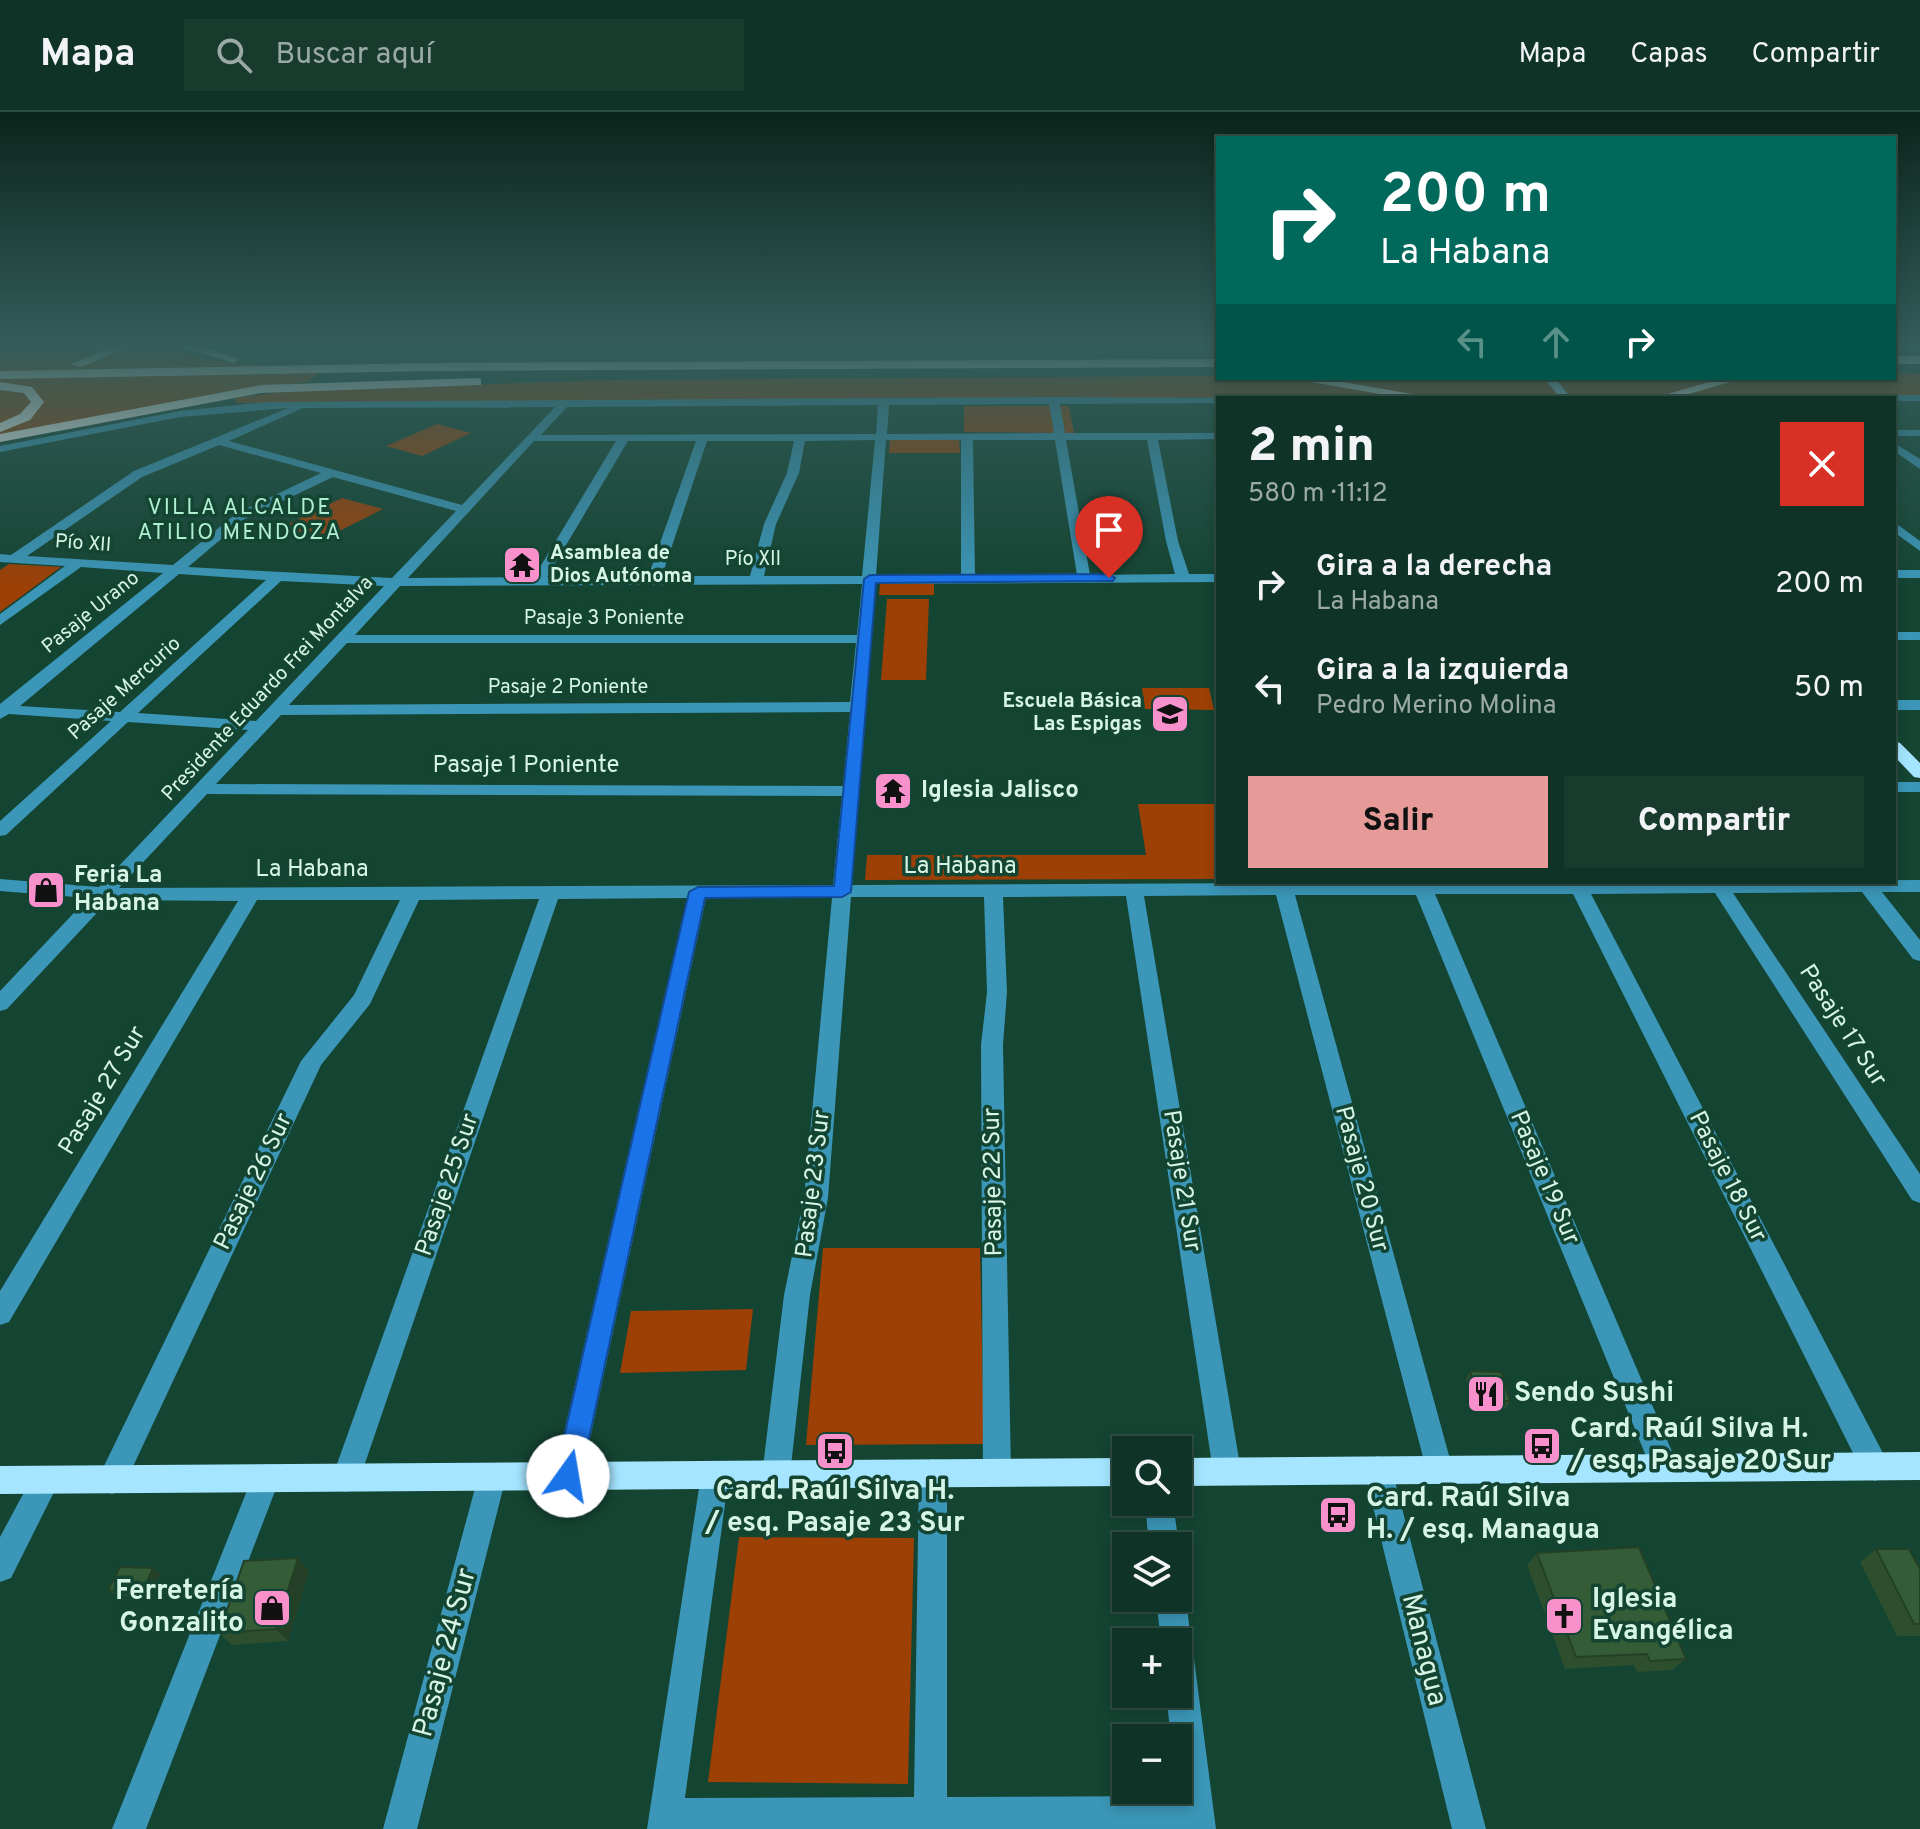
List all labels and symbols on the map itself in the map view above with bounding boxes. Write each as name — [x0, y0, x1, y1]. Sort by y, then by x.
district label: VILLA ALCALDE ATILIO MENDOZA — [138, 495, 342, 547]
pin — [1075, 496, 1143, 578]
street label: Pío XII — [54, 529, 112, 559]
place label: Asamblea de Dios Autónoma — [550, 541, 692, 590]
temple icon: Asamblea de Dios Autónoma — [501, 544, 543, 586]
street label: Pío XII — [725, 547, 781, 573]
street label: Pasaje Urano — [37, 566, 145, 660]
street label: Presidente Eduardo Frei Montalva — [156, 571, 380, 807]
street label: Pasaje 3 Poniente — [524, 606, 684, 632]
street label: Pasaje Mercurio — [63, 631, 187, 747]
street label: Pasaje 2 Poniente — [488, 675, 648, 701]
place label: Escuela Básica Las Espigas — [1002, 689, 1142, 738]
school or university icon: Escuela Básica Las Espigas — [1149, 693, 1191, 735]
street label: Pasaje 1 Poniente — [433, 751, 620, 781]
temple icon: Iglesia Jalisco — [872, 770, 914, 812]
place label: Iglesia Jalisco — [921, 776, 1079, 806]
street label: La Habana — [903, 852, 1017, 882]
street label: La Habana — [255, 855, 369, 885]
place label: Feria La Habana — [74, 861, 162, 919]
shop icon: Feria La Habana — [25, 869, 67, 911]
street label: Pasaje 17 Sur — [1791, 959, 1893, 1093]
street label: Pasaje 27 Sur — [53, 1021, 153, 1161]
street label: Pasaje 20 Sur — [1327, 1103, 1395, 1255]
street label: Pasaje 22 Sur — [978, 1107, 1010, 1257]
street label: Pasaje 19 Sur — [1502, 1107, 1586, 1249]
street label: Pasaje 18 Sur — [1681, 1107, 1773, 1247]
street label: Pasaje 23 Sur — [790, 1108, 838, 1260]
street label: Pasaje 21 Sur — [1155, 1108, 1207, 1254]
street label: Pasaje 26 Sur — [208, 1109, 300, 1255]
street label: Pasaje 25 Sur — [410, 1110, 486, 1260]
restaurant icon: Sendo Sushi — [1465, 1373, 1507, 1415]
place label: Sendo Sushi — [1514, 1376, 1674, 1412]
place label: Card. Raúl Silva H. / esq. Pasaje 20 Sur — [1569, 1412, 1831, 1480]
bus stop icon: Card. Raúl Silva H. / esq. Pasaje 20 Sur — [1521, 1425, 1563, 1467]
bus stop icon: Card. Raúl Silva H. / esq. Pasaje 23 Sur — [814, 1430, 856, 1472]
position arrow — [526, 1434, 610, 1518]
place label: Card. Raúl Silva H. / esq. Pasaje 23 Sur — [704, 1474, 965, 1542]
place label: Card. Raúl Silva H. / esq. Managua — [1366, 1481, 1600, 1549]
bus stop icon: Card. Raúl Silva H. / esq. Managua — [1317, 1494, 1359, 1536]
street label: Pasaje 24 Sur — [406, 1564, 486, 1741]
place label: Ferretería Gonzalito — [115, 1574, 244, 1642]
place label: Iglesia Evangélica — [1592, 1582, 1734, 1650]
shop icon: Ferretería Gonzalito — [251, 1587, 293, 1629]
street label: Managua — [1392, 1590, 1454, 1710]
church icon: Iglesia Evangélica — [1543, 1595, 1585, 1637]

